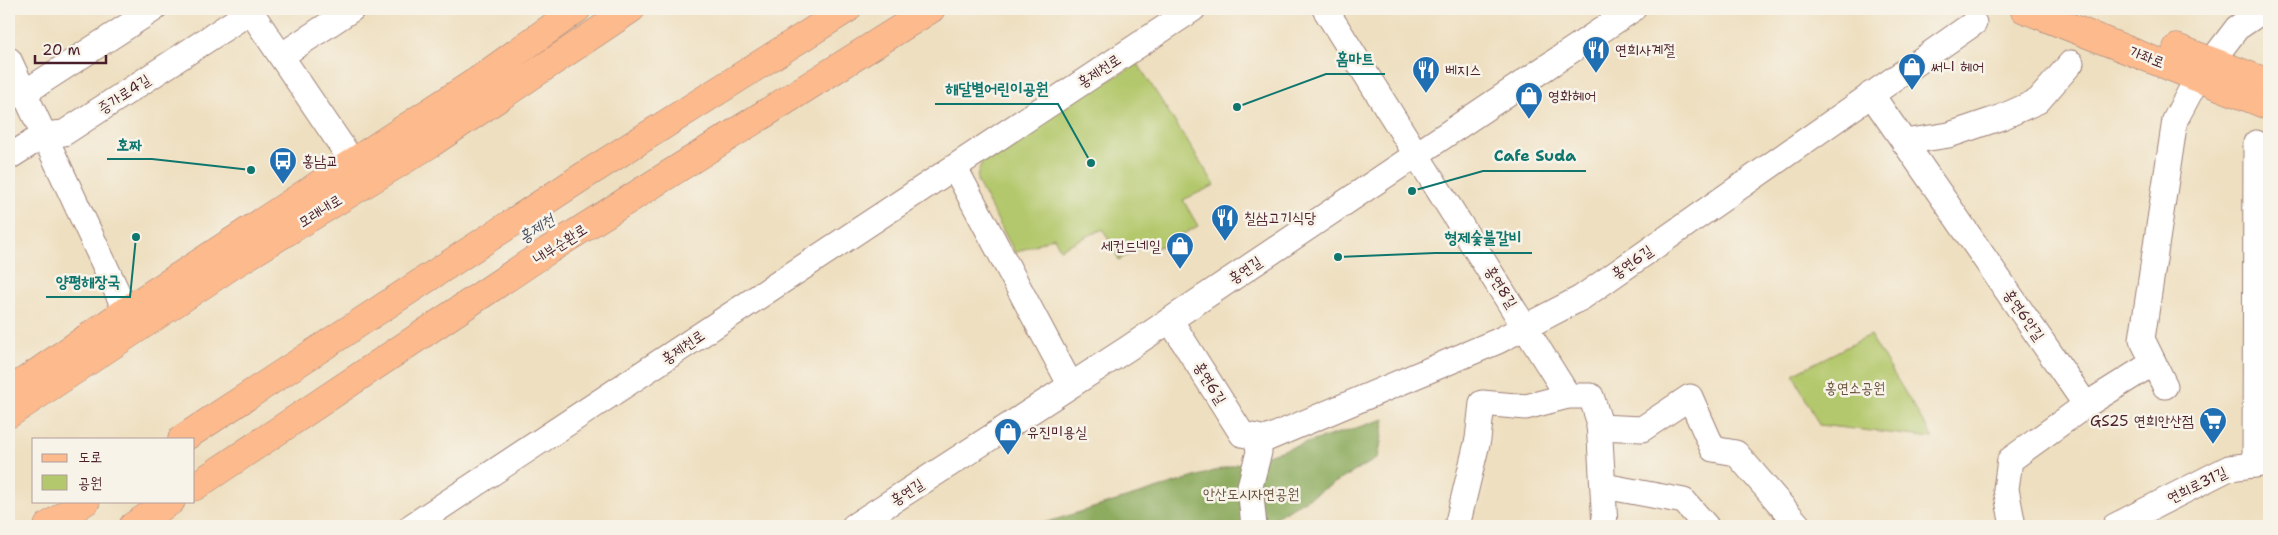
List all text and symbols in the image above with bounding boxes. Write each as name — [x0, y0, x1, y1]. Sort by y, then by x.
scale bar — [35, 32, 106, 64]
restaurant icon: 연희사계절 — [1581, 35, 1611, 74]
text: 20 m — [42, 40, 81, 60]
place label: 연희사계절 — [1615, 40, 1675, 60]
street label: 가좌로 — [2127, 41, 2167, 73]
callout: 홈마트 — [1326, 43, 1385, 74]
text: 홈마트 — [1336, 48, 1374, 69]
street label: 홍제천로 — [1073, 49, 1125, 93]
shop icon: 써니 헤어 — [1897, 52, 1927, 91]
restaurant icon: 베지스 — [1411, 55, 1441, 94]
place label: 써니 헤어 — [1931, 57, 1984, 77]
place label: 베지스 — [1445, 60, 1481, 80]
street label: 증가로4길 — [94, 70, 154, 118]
callout: 해달별어린이공원 — [935, 73, 1058, 104]
text: 해달별어린이공원 — [945, 78, 1049, 99]
shop icon: 영화헤어 — [1514, 81, 1544, 120]
place label: 영화헤어 — [1548, 86, 1596, 106]
callout: 호짜 — [107, 128, 152, 159]
text: 호짜 — [116, 134, 142, 155]
callout: Cafe Suda — [1483, 140, 1586, 171]
text: Cafe Suda — [1494, 145, 1576, 166]
bus stop icon: 홍남교 — [268, 146, 298, 185]
place label: 홍남교 — [302, 151, 338, 171]
street label: 모래내로 — [294, 190, 346, 232]
restaurant icon: 칠삼고기식당 — [1210, 203, 1240, 242]
water label: 홍제천 — [514, 208, 560, 248]
place label: 칠삼고기식당 — [1244, 208, 1316, 228]
street label: 내부순환로 — [529, 219, 591, 269]
callout: 형제숯불갈비 — [1435, 222, 1532, 253]
text: 형제숯불갈비 — [1444, 227, 1522, 248]
shop icon: 세컨드네일 — [1165, 231, 1195, 270]
place label: 세컨드네일 — [1101, 236, 1161, 256]
street label: 홍연6길 — [1607, 240, 1657, 284]
street label: 홍연길 — [1224, 252, 1266, 288]
street label: 홍연8길 — [1480, 262, 1522, 312]
callout: 양평해장국 — [46, 266, 130, 297]
text: 양평해장국 — [56, 271, 120, 292]
street label: 홍연6안길 — [1999, 285, 2049, 345]
street label: 홍제천로 — [657, 325, 709, 369]
street label: 홍연6길 — [1189, 358, 1231, 408]
park label: 홍연소공원 — [1825, 378, 1885, 398]
supermarket icon: GS25 연희안산점 — [2198, 406, 2228, 445]
place label: GS25 연희안산점 — [2090, 411, 2194, 431]
shop icon: 유진미용실 — [993, 417, 1023, 456]
place label: 유진미용실 — [1027, 422, 1087, 442]
legend — [32, 438, 195, 502]
text: 도로 — [78, 447, 102, 467]
street label: 연희로31길 — [2164, 462, 2230, 508]
text: 공원 — [78, 473, 102, 493]
street label: 홍연길 — [886, 474, 928, 510]
park label: 안산도시자연공원 — [1203, 484, 1299, 504]

